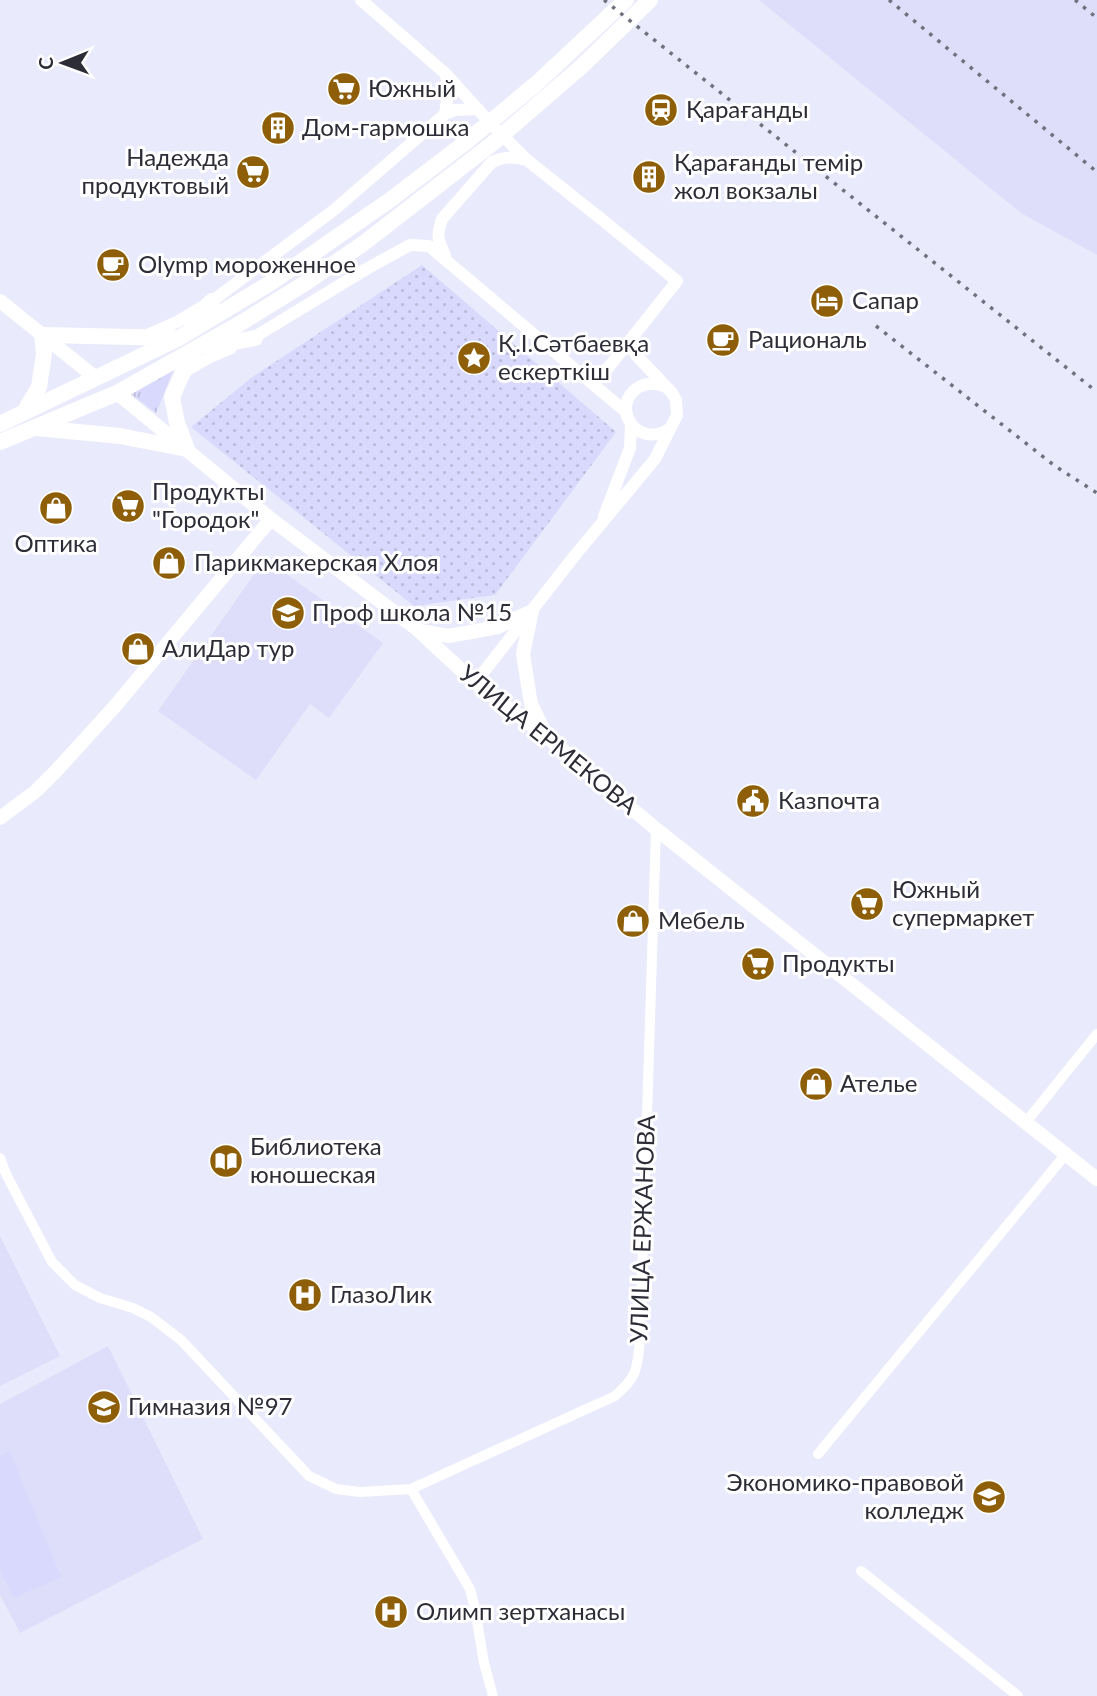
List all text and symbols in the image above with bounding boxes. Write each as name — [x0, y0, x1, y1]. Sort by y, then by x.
north arrow — [28, 28, 98, 98]
text: С — [34, 56, 57, 70]
supermarket icon: Южный — [325, 70, 363, 108]
place label: Южный — [368, 73, 456, 102]
station icon: Қарағанды — [642, 91, 680, 129]
place label: Қарағанды — [686, 94, 809, 123]
building icon: Дом-гармошка — [259, 109, 297, 147]
place label: Дом-гармошка — [302, 112, 469, 141]
place label: Надежда продуктовый — [82, 142, 229, 199]
place label: Қарағанды темір жол вокзалы — [674, 147, 863, 204]
supermarket icon: Надежда продуктовый — [234, 153, 272, 191]
building icon: Қарағанды темір жол вокзалы — [630, 158, 668, 196]
cafe icon: Olymp мороженное — [94, 246, 132, 284]
place label: Olymp мороженное — [138, 249, 356, 278]
hotel icon: Сапар — [808, 282, 846, 320]
place label: Сапар — [852, 285, 919, 314]
cafe icon: Рациональ — [704, 321, 742, 359]
place label: Рациональ — [748, 324, 867, 353]
place label: Қ.І.Сәтбаевқа ескерткіш — [498, 328, 649, 385]
place icon: Қ.І.Сәтбаевқа ескерткіш — [455, 339, 493, 377]
place label: Продукты "Городок" — [152, 476, 265, 533]
supermarket icon: Продукты "Городок" — [109, 487, 147, 525]
shop icon: Оптика — [37, 489, 75, 527]
place label: Оптика — [15, 528, 97, 557]
shop icon: Парикмакерская Хлоя — [150, 544, 188, 582]
place label: Парикмакерская Хлоя — [194, 547, 439, 576]
school or university icon: Проф школа №15 — [269, 594, 307, 632]
place label: Проф школа №15 — [312, 597, 512, 626]
shop icon: АлиДар тур — [119, 630, 157, 668]
place label: АлиДар тур — [162, 633, 295, 662]
street label: УЛИЦА ЕРМЕКОВА — [454, 658, 644, 820]
public building icon: Казпочта — [734, 782, 772, 820]
place label: Казпочта — [778, 785, 880, 814]
place label: Южный супермаркет — [892, 874, 1034, 931]
supermarket icon: Южный супермаркет — [848, 885, 886, 923]
shop icon: Мебель — [614, 902, 652, 940]
place label: Мебель — [658, 905, 745, 934]
supermarket icon: Продукты — [739, 945, 777, 983]
place label: Продукты — [782, 948, 895, 977]
shop icon: Ателье — [797, 1065, 835, 1103]
place label: Ателье — [840, 1068, 917, 1097]
street label: УЛИЦА ЕРЖАНОВА — [623, 1113, 660, 1344]
place label: Библиотека юношеская — [250, 1131, 382, 1188]
library icon: Библиотека юношеская — [207, 1142, 245, 1180]
hospital icon: ГлазоЛик — [286, 1276, 324, 1314]
place label: ГлазоЛик — [330, 1279, 433, 1308]
school or university icon: Гимназия №97 — [85, 1388, 123, 1426]
place label: Гимназия №97 — [128, 1391, 293, 1420]
place label: Экономико-правовой колледж — [726, 1467, 964, 1524]
school or university icon: Экономико-правовой колледж — [970, 1478, 1008, 1516]
hospital icon: Олимп зертханасы — [372, 1593, 410, 1631]
place label: Олимп зертханасы — [416, 1596, 625, 1625]

